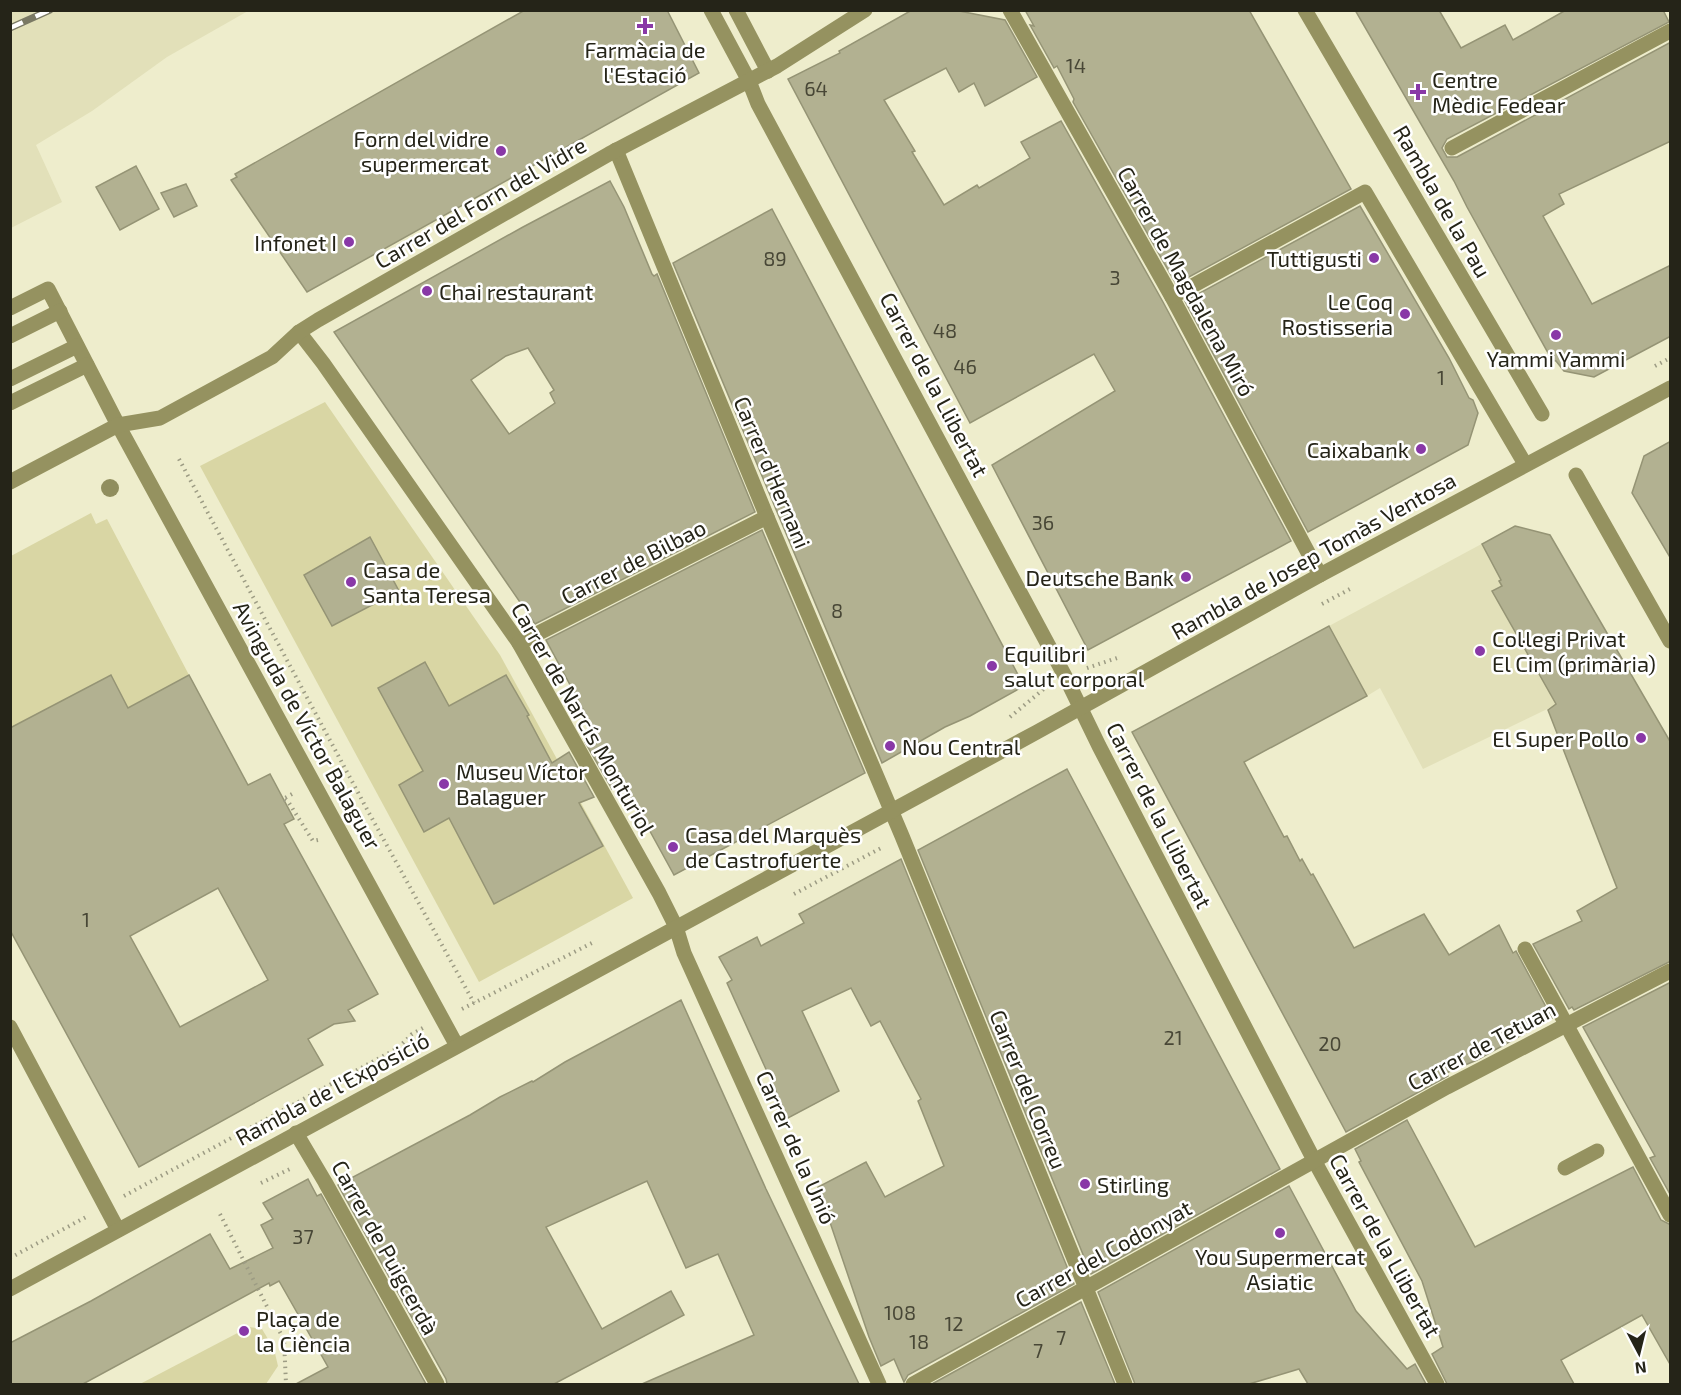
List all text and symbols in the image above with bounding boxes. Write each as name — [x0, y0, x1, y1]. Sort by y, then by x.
marker: Farmàcia de l'Estació — [638, 19, 652, 33]
place label: Farmàcia de l'Estació — [584, 36, 706, 87]
house number: 14 — [1066, 53, 1086, 77]
place label: Centre Mèdic Fedear — [1432, 66, 1566, 117]
house number: 64 — [804, 76, 828, 100]
marker: Centre Mèdic Fedear — [1409, 83, 1427, 101]
street label: Rambla de la Pau — [1389, 120, 1497, 282]
place label: Forn del vidre supermercat — [354, 125, 489, 176]
street label: Carrer del Forn del Vidre — [370, 131, 590, 273]
marker: Forn del vidre supermercat — [494, 144, 508, 158]
street label: Carrer de Magdalena Miró — [1113, 162, 1261, 400]
place label: Infonet I — [254, 229, 337, 255]
marker: Infonet I — [342, 235, 356, 249]
place label: Tuttigusti — [1267, 245, 1362, 271]
house number: 89 — [763, 246, 787, 270]
marker: Tuttigusti — [1367, 251, 1381, 265]
house number: 3 — [1109, 265, 1121, 289]
place label: Chai restaurant — [439, 278, 593, 304]
marker: Chai restaurant — [420, 284, 434, 298]
street label: Carrer de la Llibertat — [875, 287, 995, 481]
place label: Le Coq Rostisseria — [1281, 288, 1393, 339]
marker: Le Coq Rostisseria — [1398, 307, 1412, 321]
house number: 48 — [933, 318, 957, 342]
marker: Yammi Yammi — [1549, 328, 1563, 342]
place label: Yammi Yammi — [1486, 345, 1626, 371]
house number: 46 — [953, 354, 977, 378]
house number: 1 — [1437, 365, 1445, 389]
street label: Carrer d'Hernani — [729, 392, 817, 552]
place label: Caixabank — [1307, 436, 1409, 462]
marker: Caixabank — [1414, 442, 1428, 456]
street label: Rambla de Josep Tomàs Ventosa — [1166, 466, 1460, 644]
house number: 36 — [1032, 510, 1054, 534]
street label: Carrer de Bilbao — [556, 513, 710, 609]
place label: Casa de Santa Teresa — [363, 556, 491, 607]
place label: Deutsche Bank — [1026, 564, 1174, 590]
marker: Deutsche Bank — [1179, 570, 1193, 584]
marker: Casa de Santa Teresa — [344, 575, 358, 589]
street label: Avinguda de Víctor Balaguer — [229, 596, 387, 854]
street label: Carrer de Narcís Monturiol — [507, 597, 661, 839]
house number: 8 — [831, 598, 843, 622]
place label: Col·legi Privat El Cim (primària) — [1492, 625, 1656, 676]
place label: Equilibri salut corporal — [1004, 640, 1145, 691]
marker: Col·legi Privat El Cim (primària) — [1473, 644, 1487, 658]
marker: Equilibri salut corporal — [985, 659, 999, 673]
street label: Carrer de la Llibertat — [1102, 718, 1218, 912]
place label: El Super Pollo — [1492, 725, 1629, 751]
marker: El Super Pollo — [1634, 731, 1648, 745]
place label: Nou Central — [902, 733, 1021, 759]
marker: Nou Central — [883, 739, 897, 753]
place label: Museu Víctor Balaguer — [456, 758, 587, 809]
marker: Museu Víctor Balaguer — [437, 777, 451, 791]
place label: Casa del Marquès de Castrofuerte — [685, 821, 861, 872]
marker: Casa del Marquès de Castrofuerte — [666, 840, 680, 854]
house number: 1 — [82, 907, 90, 931]
street label: Carrer de Tetuan — [1403, 995, 1559, 1095]
street label: Carrer del Correu — [985, 1006, 1073, 1172]
house number: 21 — [1163, 1025, 1183, 1049]
street label: Rambla de l'Exposició — [231, 1026, 433, 1150]
house number: 20 — [1318, 1031, 1342, 1055]
street label: Carrer de la Unió — [752, 1066, 842, 1228]
street label: Carrer de la Llibertat — [1325, 1149, 1447, 1341]
street label: Carrer de Puigcerdà — [327, 1155, 445, 1339]
place label: Stirling — [1097, 1171, 1169, 1197]
marker: Stirling — [1078, 1177, 1092, 1191]
street label: Carrer del Codonyat — [1010, 1194, 1196, 1312]
house number: 37 — [292, 1224, 314, 1248]
marker: You Supermercat Asiatic — [1273, 1226, 1287, 1240]
place label: You Supermercat Asiatic — [1195, 1243, 1365, 1294]
house number: 108 — [884, 1300, 916, 1324]
place label: Plaça de la Ciència — [256, 1305, 350, 1356]
house number: 12 — [944, 1311, 964, 1335]
north arrow — [1609, 1323, 1669, 1383]
marker: Plaça de la Ciència — [237, 1324, 251, 1338]
house number: 7 — [1056, 1325, 1066, 1349]
house number: 18 — [909, 1329, 929, 1353]
house number: 7 — [1033, 1338, 1043, 1362]
text: N — [1634, 1358, 1648, 1379]

